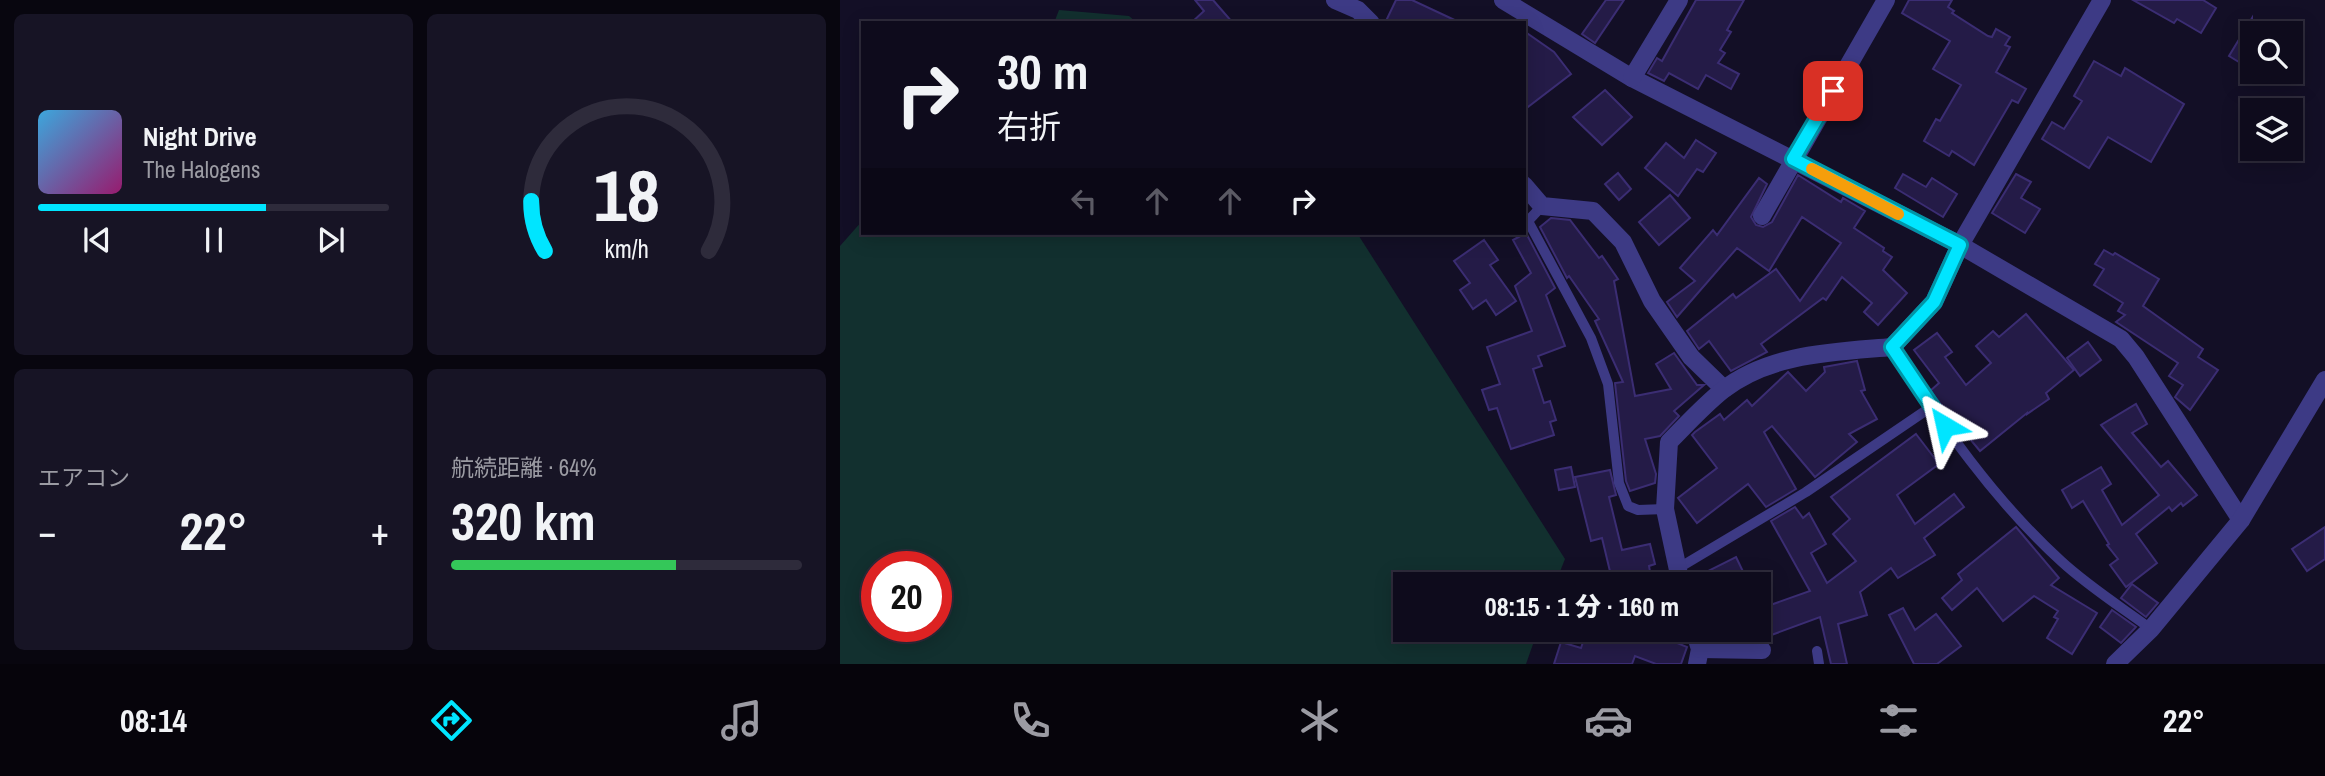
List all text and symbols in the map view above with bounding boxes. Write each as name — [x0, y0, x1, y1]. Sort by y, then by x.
map controls — [2240, 21, 2303, 161]
button: search — [2240, 21, 2303, 84]
text: 30 m — [997, 38, 1089, 104]
icon: right — [882, 49, 973, 140]
pin — [1803, 61, 1863, 121]
icon: arrive — [1814, 72, 1852, 110]
button: layers — [2240, 98, 2303, 161]
text: 右折 — [997, 105, 1061, 148]
text: Night Drive — [143, 119, 257, 154]
text: 18 — [593, 146, 660, 244]
text: The Halogens — [143, 154, 260, 185]
icon: left — [1065, 182, 1103, 220]
icon: ahead — [1138, 182, 1176, 220]
icon: ahead — [1211, 182, 1249, 220]
icon: right — [1284, 182, 1322, 220]
icon: previous — [78, 221, 116, 259]
icon: pause — [195, 221, 233, 259]
icon: next — [312, 221, 350, 259]
text: km/h — [604, 232, 649, 266]
position arrow — [1908, 389, 1982, 463]
text: 航続距離 · 64% — [451, 452, 596, 483]
text: エアコン — [38, 462, 130, 493]
text: 320 km — [451, 486, 596, 556]
text: 22° — [179, 496, 248, 566]
text: − — [38, 506, 56, 557]
text: + — [371, 506, 389, 557]
speed limit sign: 20 — [861, 551, 952, 642]
text: 08:15 · 1 分 · 160 m — [1485, 589, 1679, 624]
icon: directions — [427, 696, 476, 745]
icon: music — [717, 696, 766, 745]
icon: phone — [1006, 696, 1055, 745]
icon: climate — [1295, 696, 1344, 745]
icon: car — [1584, 696, 1633, 745]
icon: filters — [1874, 696, 1923, 745]
text: 08:14 — [120, 699, 187, 742]
text: 22° — [2163, 699, 2205, 742]

